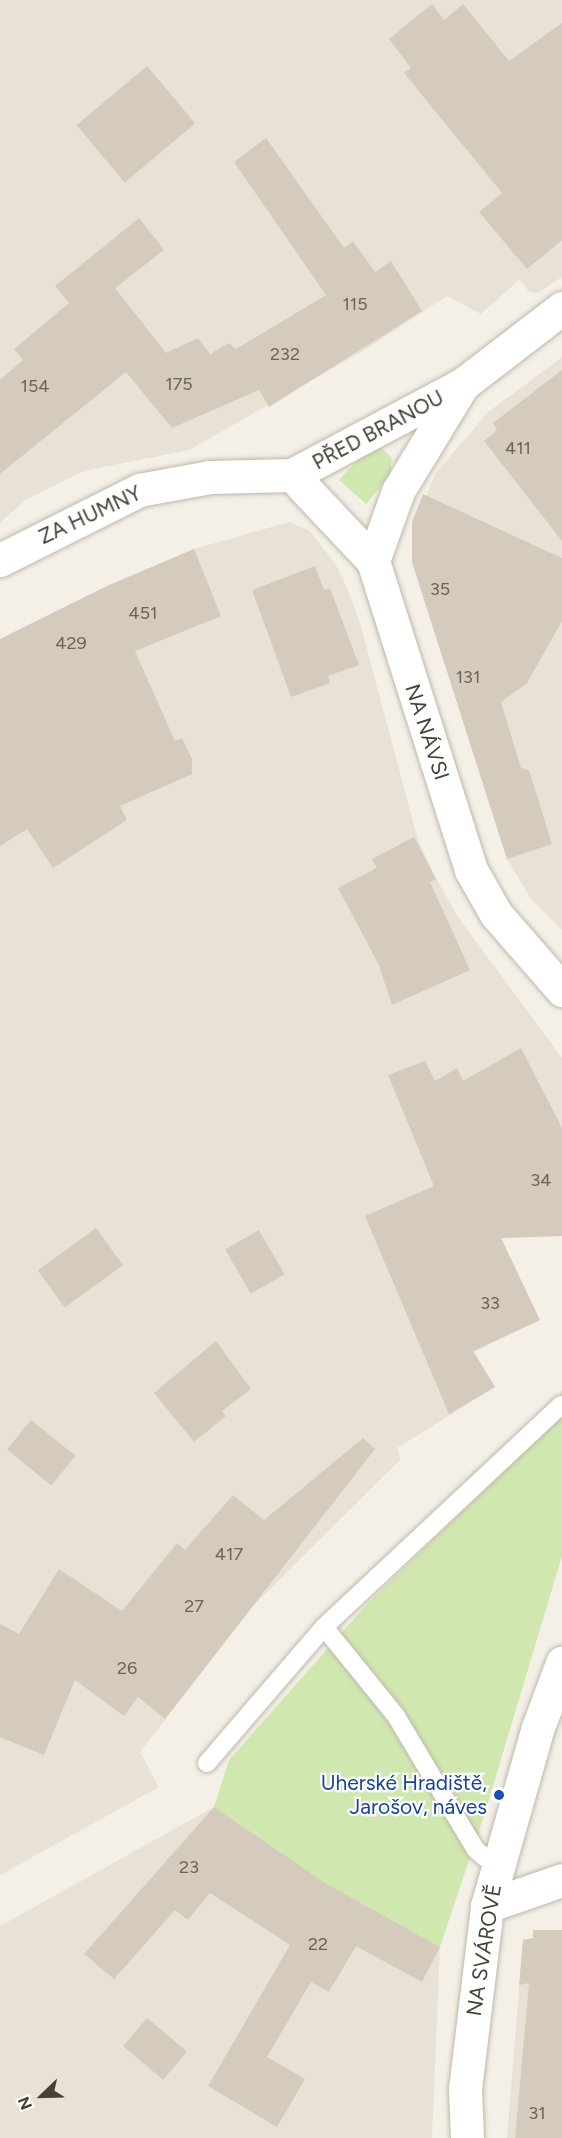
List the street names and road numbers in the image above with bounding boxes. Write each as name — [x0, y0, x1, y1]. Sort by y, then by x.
street label: PŘED BRANOU — [308, 385, 448, 475]
street label: ZA HUMNY — [35, 480, 145, 550]
street label: NA NÁVSI — [400, 681, 454, 783]
street label: NA SVÁROVĚ — [461, 1882, 507, 2018]

